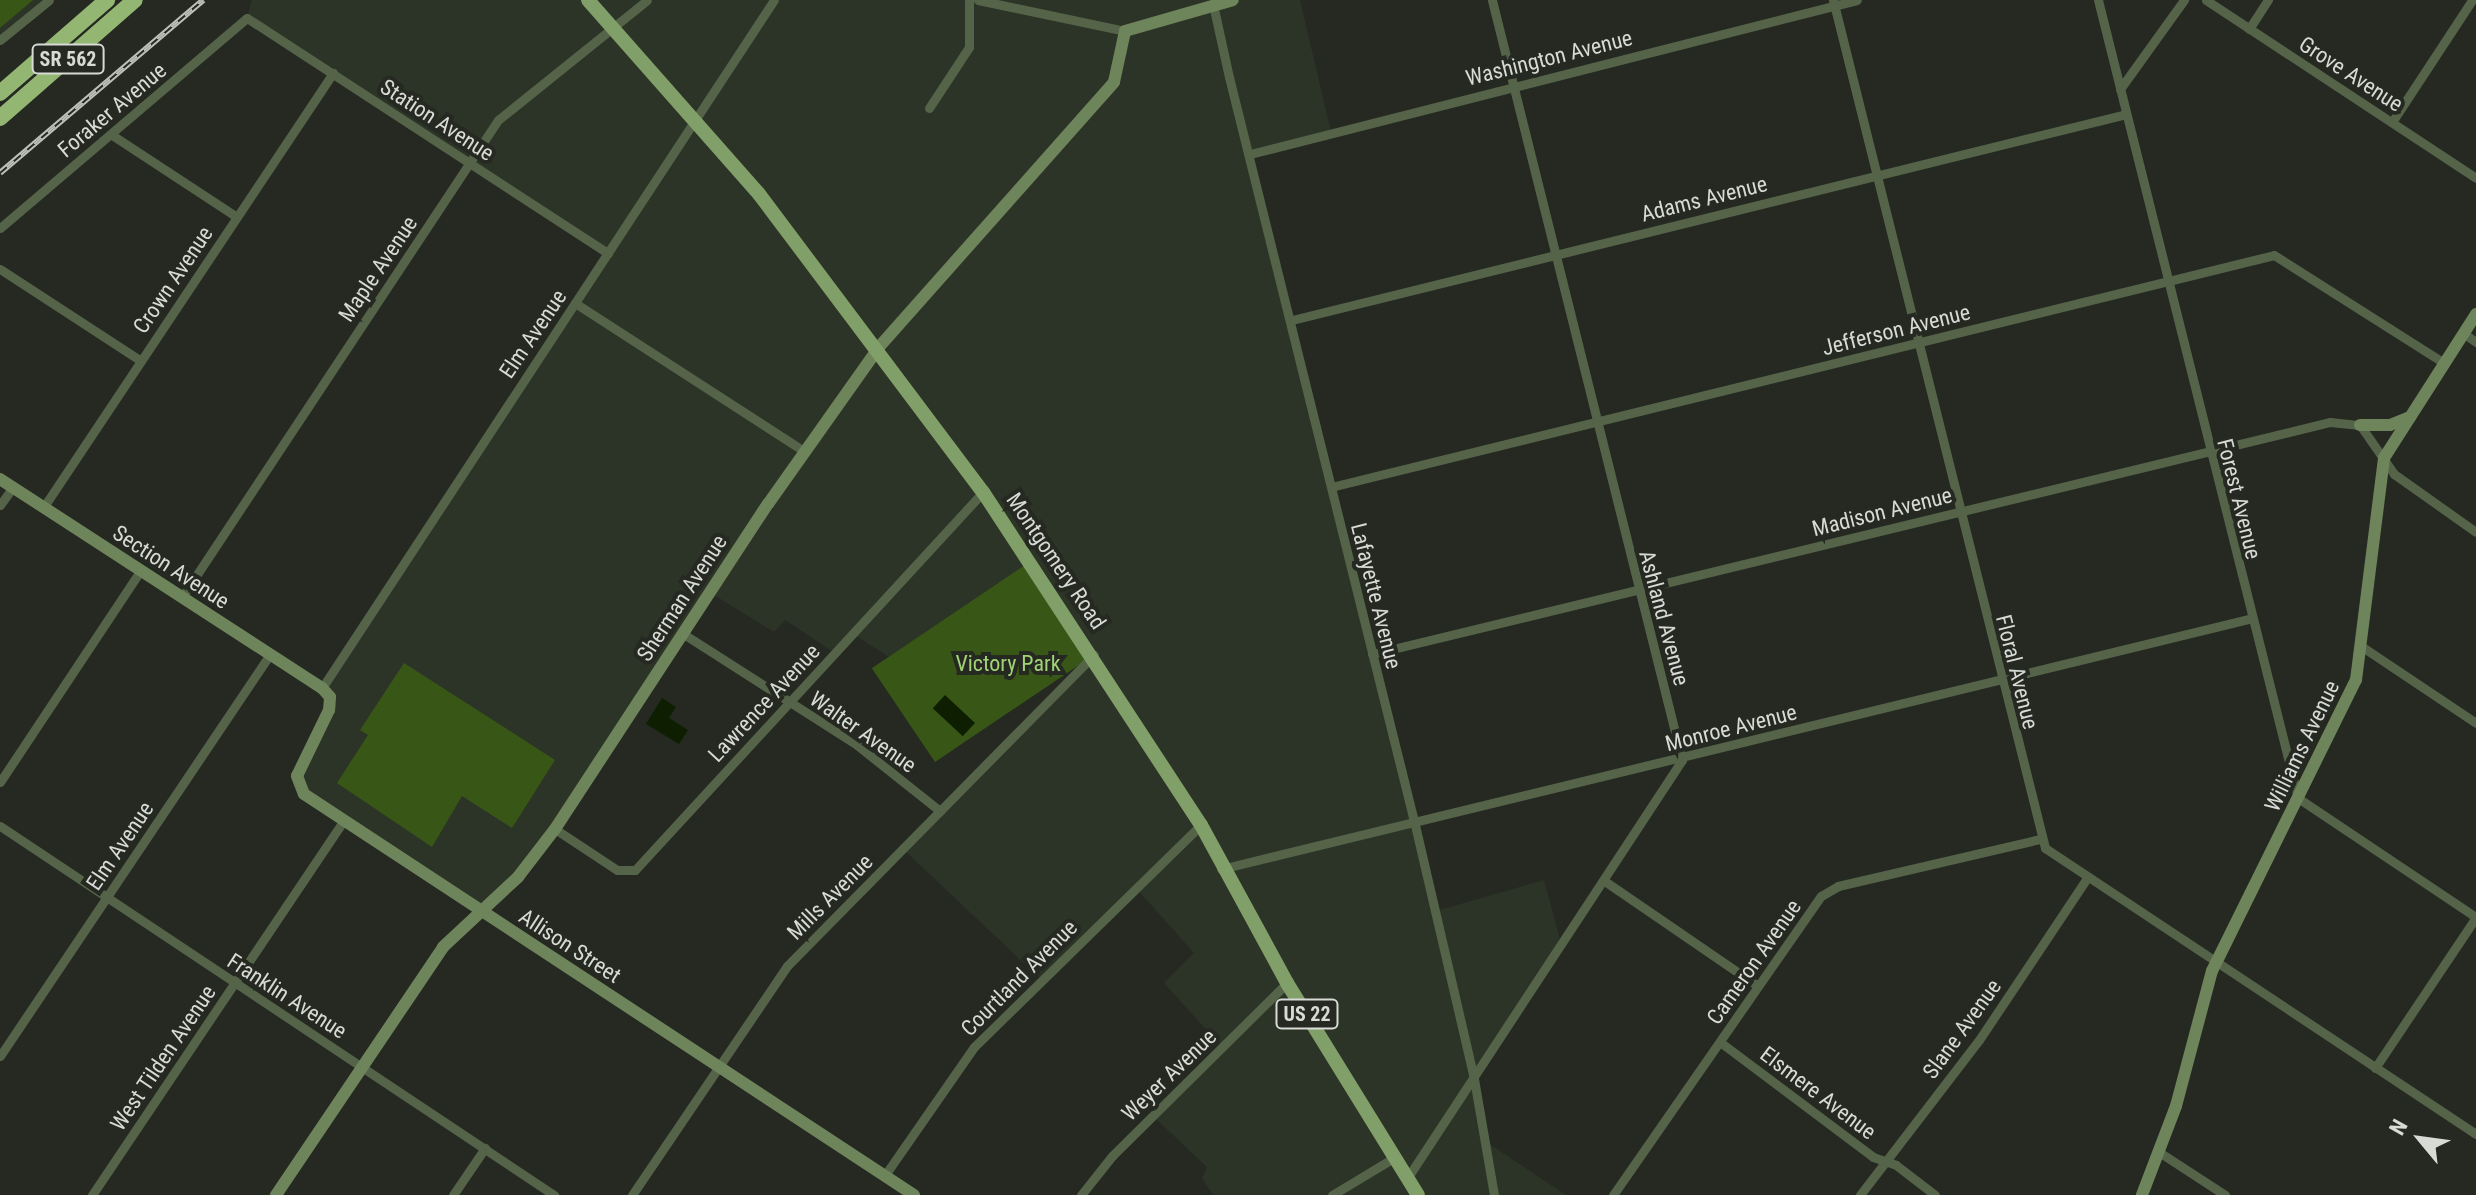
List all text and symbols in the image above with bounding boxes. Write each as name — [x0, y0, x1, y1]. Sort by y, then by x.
street label: Washington Avenue — [1463, 25, 1635, 91]
street label: Grove Avenue — [2294, 31, 2408, 117]
road number: SR 562 — [30, 43, 106, 75]
street label: Foraker Avenue — [52, 57, 172, 163]
street label: Station Avenue — [375, 74, 499, 166]
street label: Adams Avenue — [1638, 171, 1770, 227]
street label: Maple Avenue — [333, 211, 423, 327]
street label: Crown Avenue — [128, 221, 218, 339]
street label: Elm Avenue — [494, 285, 572, 383]
street label: Jefferson Avenue — [1819, 299, 1973, 361]
street label: Forest Avenue — [2211, 436, 2267, 562]
street label: Madison Avenue — [1809, 482, 1955, 542]
street label: Montgomery Road — [1001, 488, 1111, 634]
street label: Section Avenue — [108, 520, 234, 614]
street label: Lafayette Avenue — [1345, 520, 1407, 672]
street label: Sherman Avenue — [631, 530, 733, 666]
street label: Ashland Avenue — [1633, 548, 1695, 688]
street label: Floral Avenue — [1990, 612, 2044, 732]
street label: Lawrence Avenue — [703, 639, 825, 767]
park label: Victory Park — [955, 651, 1061, 677]
street label: Williams Avenue — [2259, 676, 2345, 816]
street label: Walter Avenue — [805, 686, 921, 778]
street label: Monroe Avenue — [1663, 699, 1799, 757]
street label: Elm Avenue — [81, 797, 159, 895]
street label: Mills Avenue — [782, 849, 878, 945]
street label: Cameron Avenue — [1701, 894, 1807, 1030]
street label: Allison Street — [514, 903, 626, 989]
street label: Courtland Avenue — [955, 914, 1083, 1042]
street label: Franklin Avenue — [222, 948, 352, 1044]
street label: Slane Avenue — [1917, 974, 2007, 1084]
street label: West Tilden Avenue — [104, 980, 222, 1136]
road number: US 22 — [1275, 998, 1339, 1030]
street label: Weyer Avenue — [1116, 1023, 1222, 1127]
street label: Elsmere Avenue — [1755, 1041, 1881, 1145]
north arrow — [2380, 1099, 2460, 1179]
text: N — [2384, 1115, 2413, 1139]

